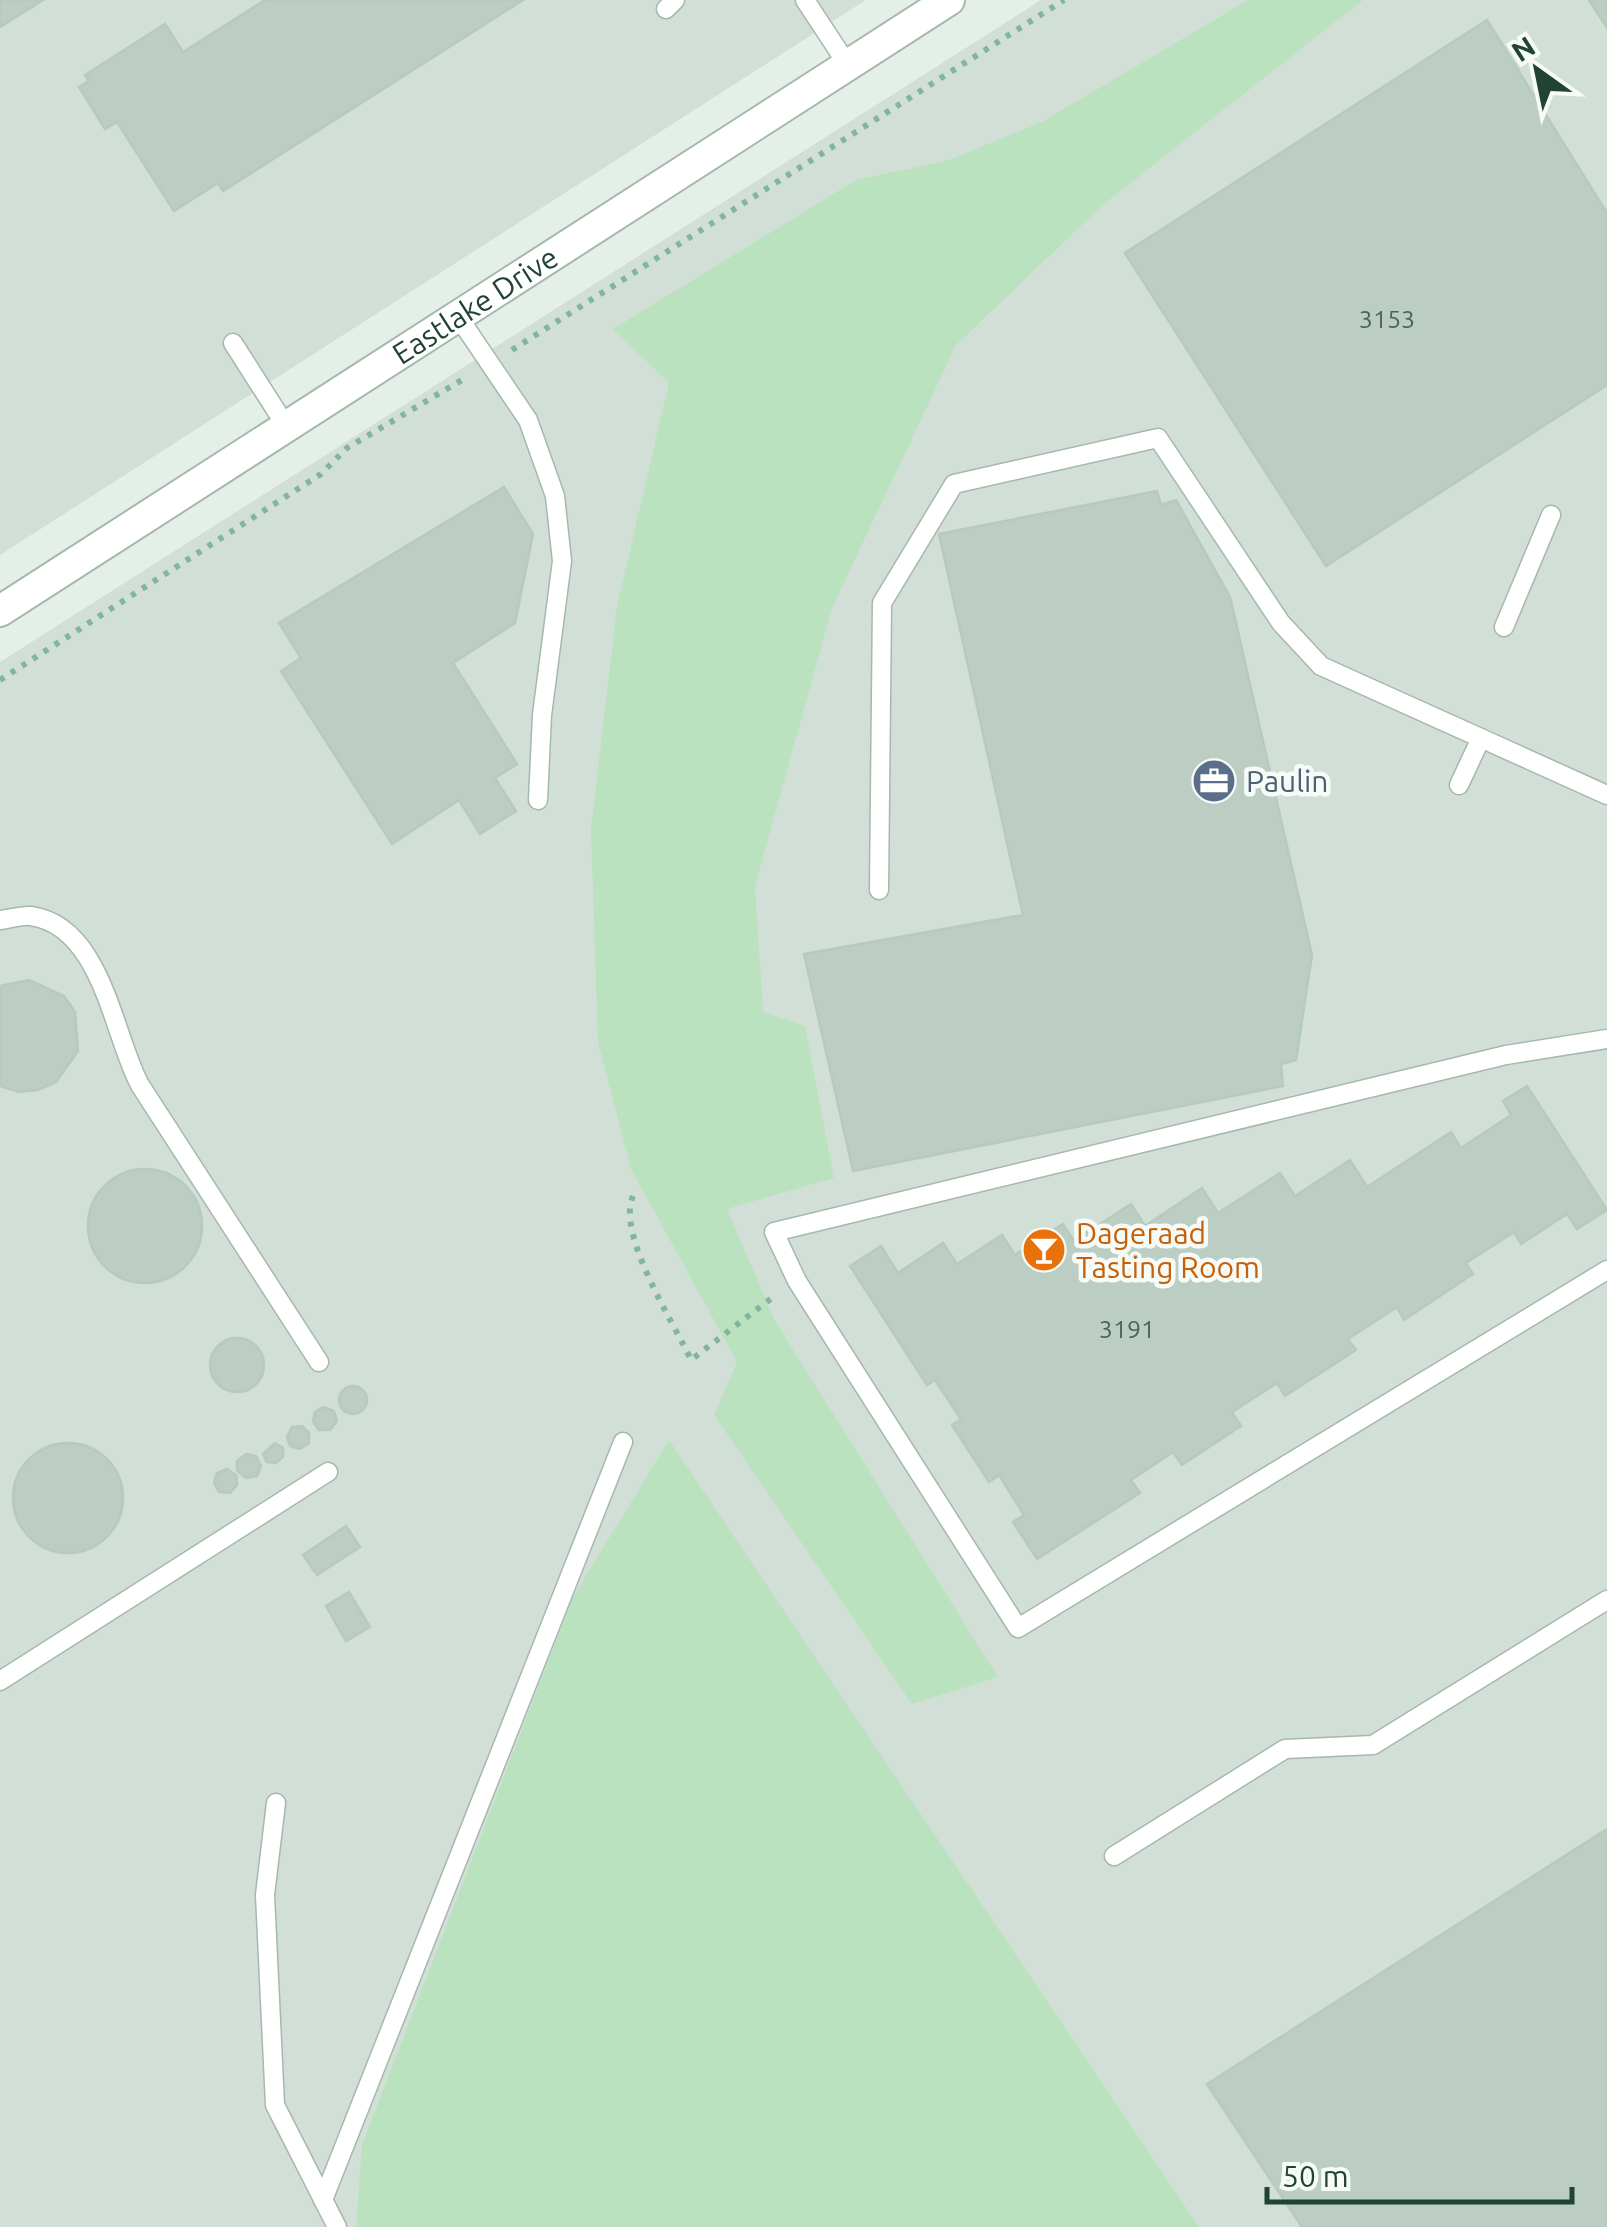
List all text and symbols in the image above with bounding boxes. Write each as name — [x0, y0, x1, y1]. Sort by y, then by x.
north arrow — [1487, 20, 1587, 120]
text: N — [1506, 30, 1540, 67]
street label: Eastlake Drive — [386, 240, 564, 371]
house number: 3153 — [1359, 305, 1415, 333]
office icon: Paulin — [1191, 758, 1237, 804]
place label: Paulin — [1246, 764, 1329, 798]
place label: Dageraad Tasting Room — [1076, 1216, 1260, 1284]
bar icon: Dageraad Tasting Room — [1021, 1227, 1067, 1273]
house number: 3191 — [1099, 1315, 1155, 1343]
scale bar — [1267, 2142, 1572, 2204]
text: 50 m — [1282, 2159, 1349, 2193]

